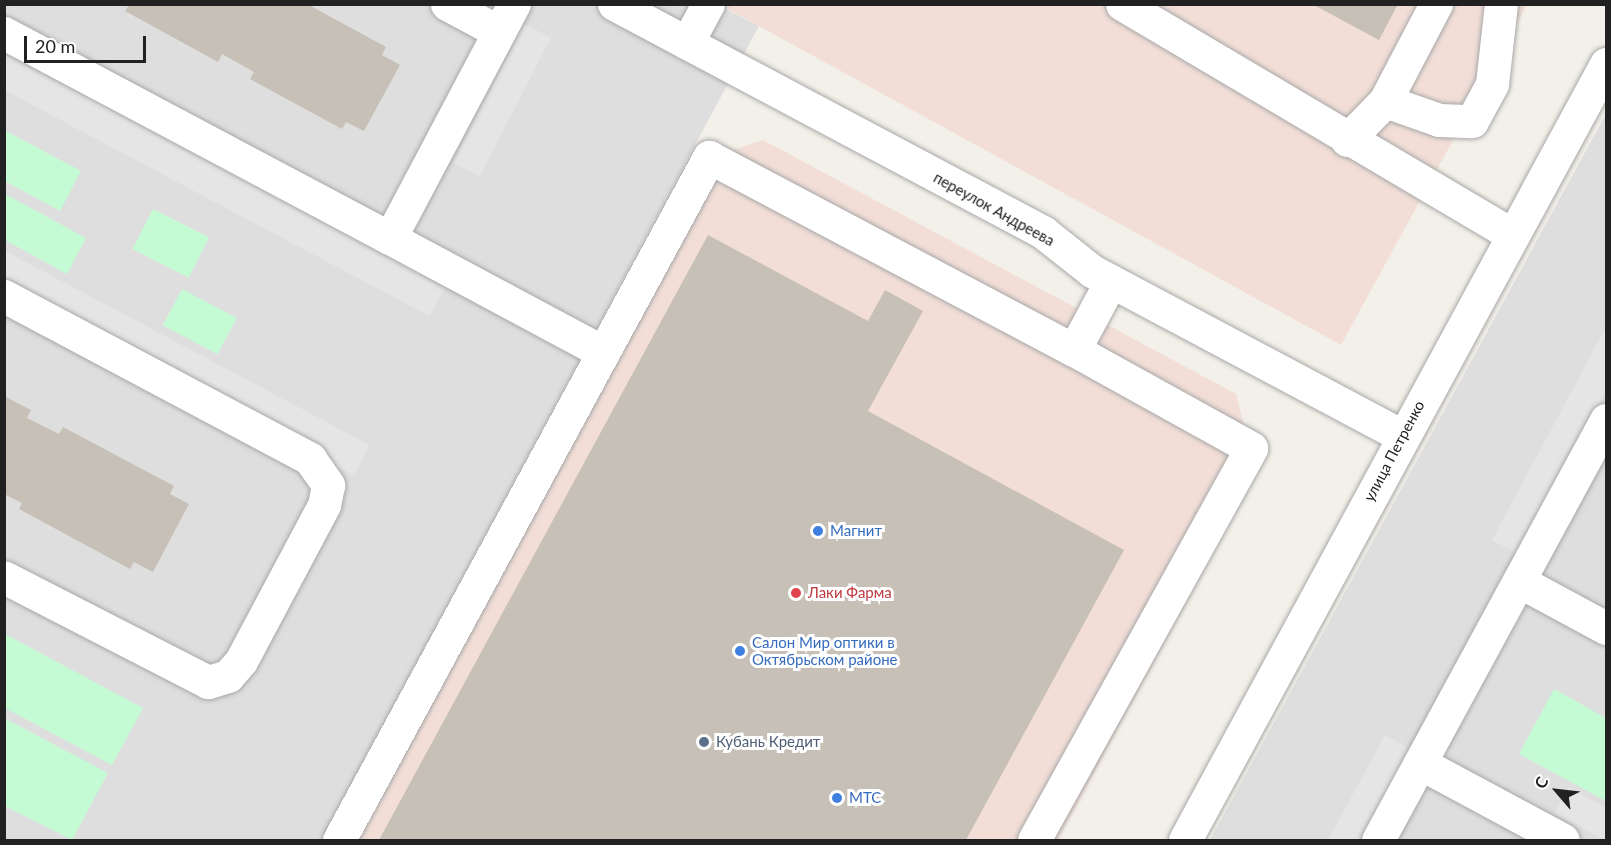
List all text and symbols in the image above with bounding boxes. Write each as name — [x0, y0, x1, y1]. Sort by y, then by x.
scale bar — [27, 24, 148, 62]
text: 20 m — [35, 35, 75, 57]
street label: переулок Андреева — [930, 168, 1058, 250]
street label: улица Петренко — [1360, 397, 1428, 505]
place label: Магнит — [830, 522, 882, 540]
marker: Магнит — [811, 524, 825, 538]
place label: Лаки Фарма — [808, 584, 892, 602]
marker: Лаки Фарма — [789, 586, 803, 600]
place label: Салон Мир оптики в Октябрьском районе — [752, 633, 898, 668]
marker: Салон Мир оптики в Октябрьском районе — [733, 644, 747, 658]
place label: Кубань Кредит — [716, 733, 820, 751]
marker: Кубань Кредит — [697, 735, 711, 749]
north arrow — [1527, 761, 1587, 821]
text: С — [1530, 773, 1552, 791]
place label: МТС — [849, 789, 881, 807]
marker: МТС — [830, 791, 844, 805]

